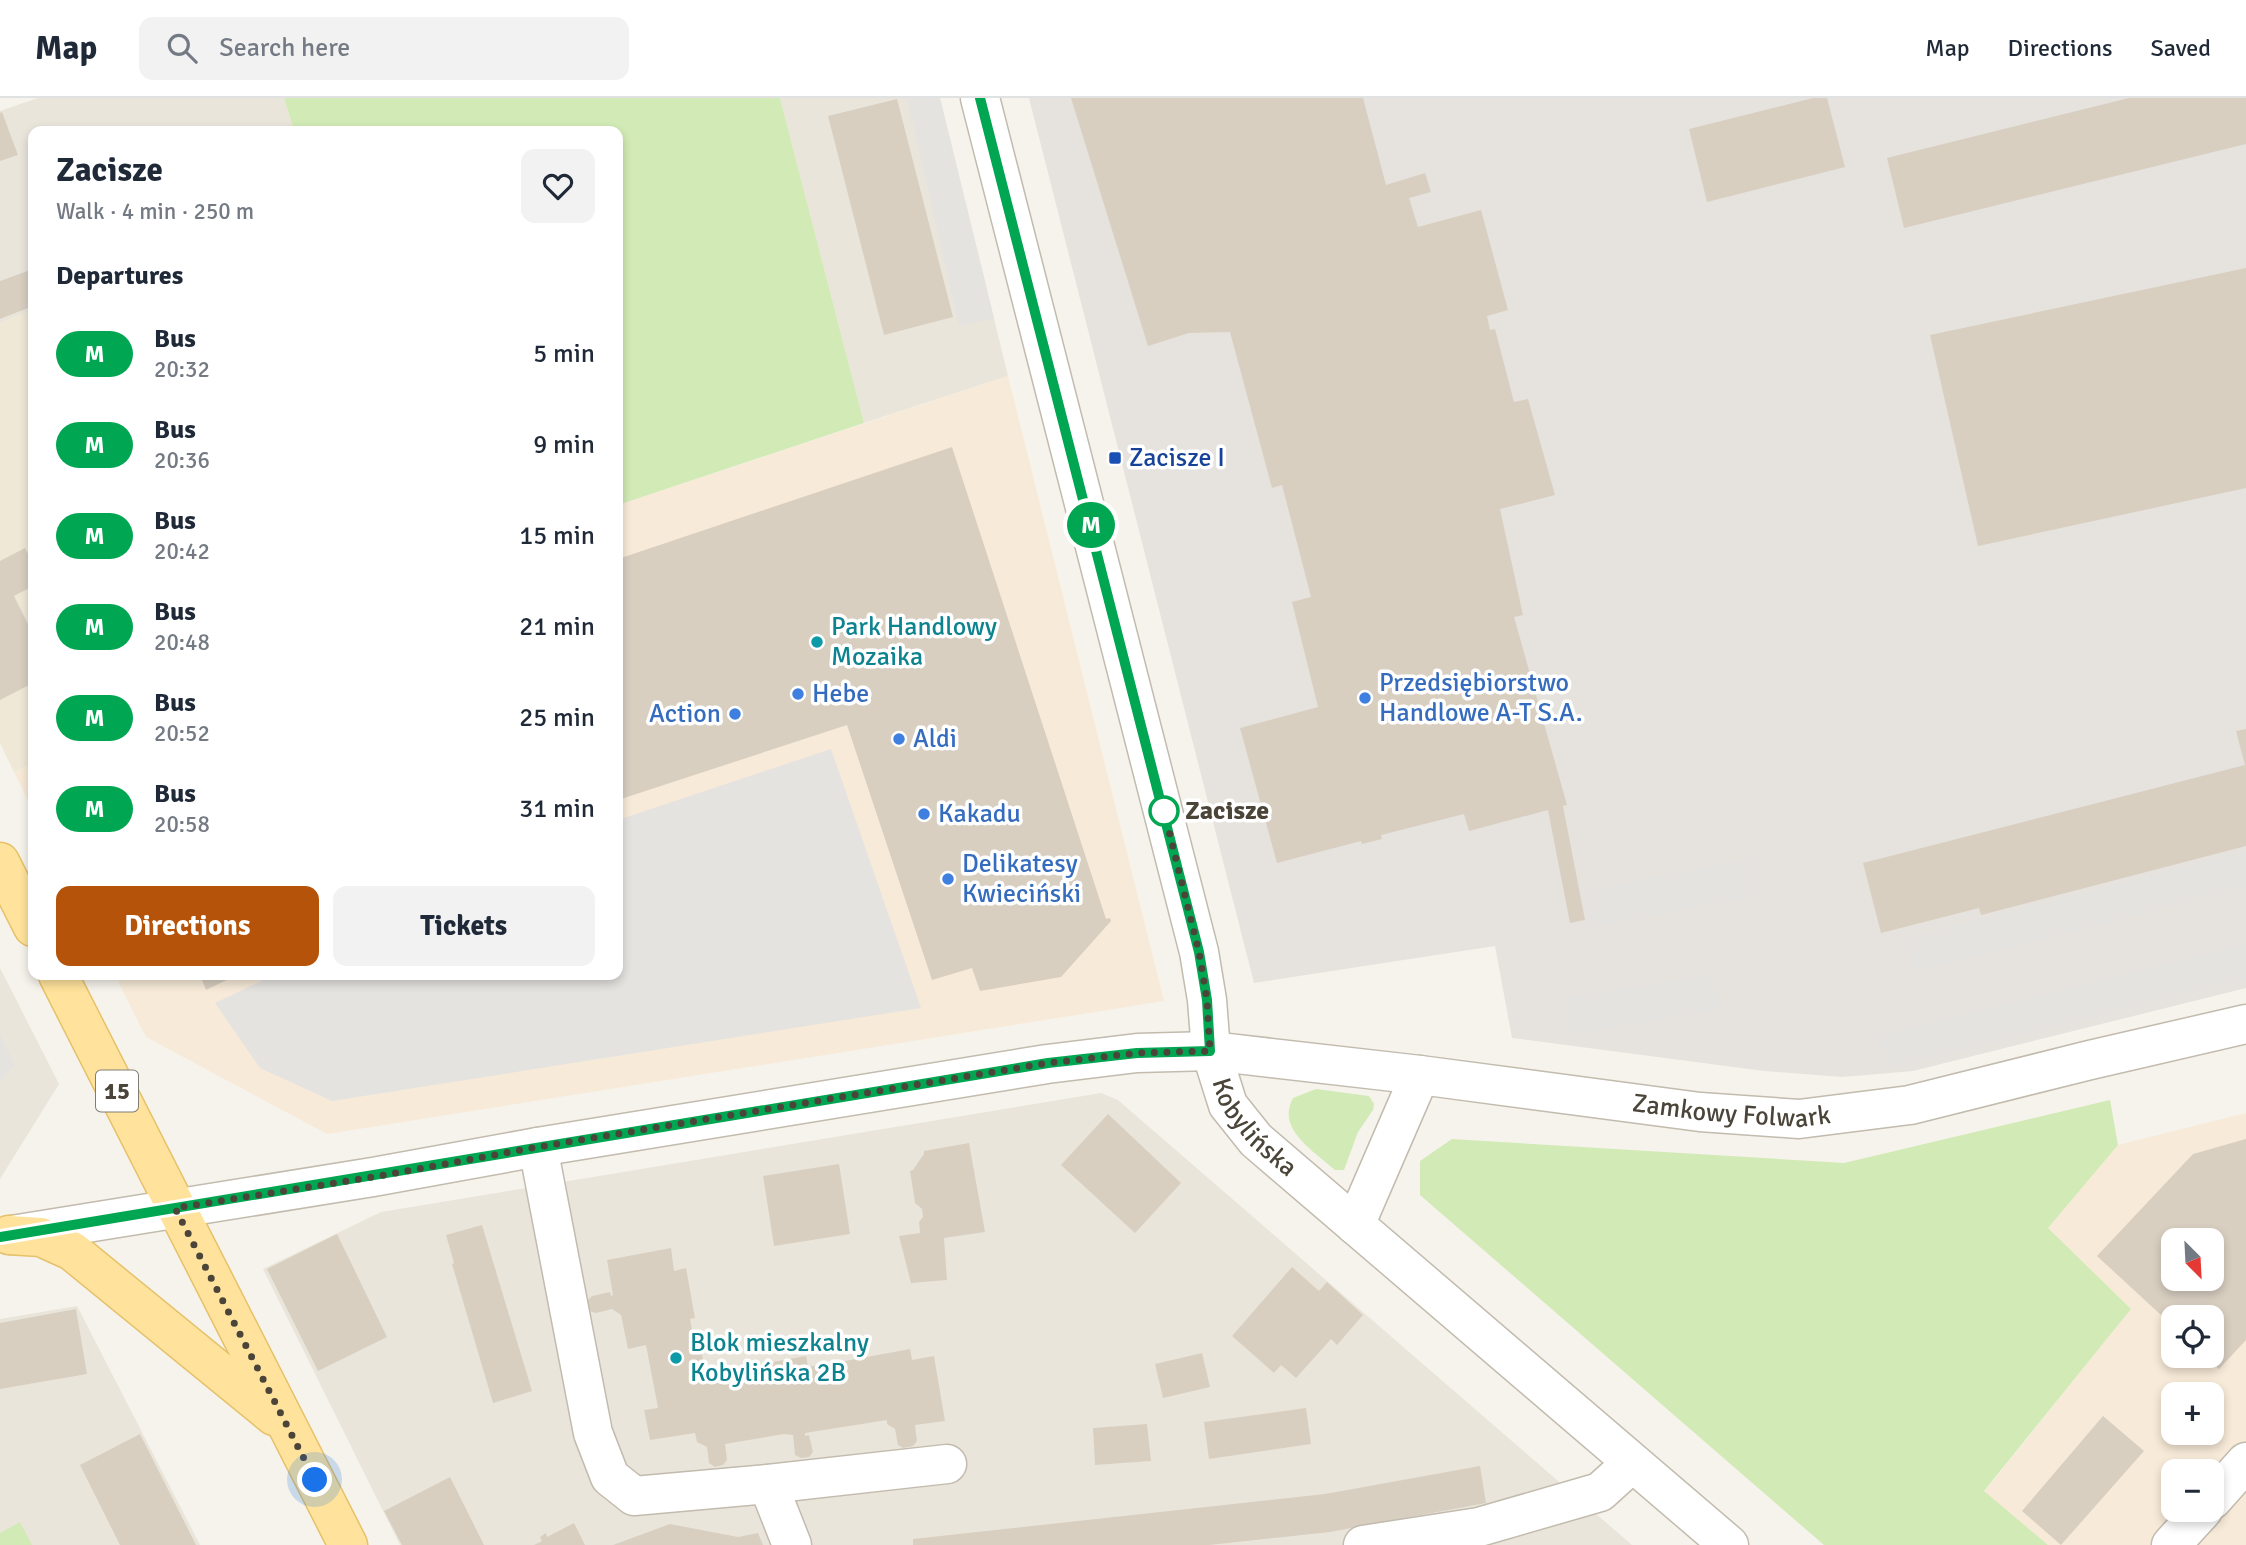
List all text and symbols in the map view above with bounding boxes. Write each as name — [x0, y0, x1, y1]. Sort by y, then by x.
search box — [139, 17, 629, 80]
text: Map — [35, 28, 97, 69]
icon: search — [163, 29, 201, 67]
text: Search here — [219, 32, 350, 64]
text: Map — [1925, 33, 1970, 63]
text: Directions — [2008, 33, 2113, 63]
text: Saved — [2151, 33, 2211, 63]
button: heart — [521, 149, 595, 223]
text: Zacisze — [56, 150, 163, 191]
text: Walk · 4 min · 250 m — [56, 197, 254, 226]
text: Departures — [56, 260, 183, 292]
text: Bus — [154, 323, 196, 355]
text: 5 min — [533, 338, 595, 370]
text: M — [84, 339, 105, 369]
text: 20:32 — [154, 355, 210, 384]
text: Bus — [154, 414, 196, 446]
text: 9 min — [533, 429, 595, 461]
text: M — [84, 430, 105, 460]
place label: Zacisze I — [1129, 442, 1225, 474]
text: 20:36 — [154, 446, 210, 475]
marker: Zacisze I — [1107, 450, 1123, 466]
line badge: M — [1068, 502, 1114, 548]
text: Bus — [154, 505, 196, 537]
text: M — [1081, 510, 1101, 540]
text: 15 min — [519, 520, 595, 552]
text: M — [84, 521, 105, 551]
text: 20:42 — [154, 537, 210, 566]
text: Bus — [154, 596, 196, 628]
text: 21 min — [519, 611, 595, 643]
place label: Park Handlowy Mozaika — [831, 611, 997, 673]
text: M — [84, 612, 105, 642]
text: 20:48 — [154, 628, 210, 657]
marker: Park Handlowy Mozaika — [809, 634, 825, 650]
place label: Przedsiębiorstwo Handlowe A-T S.A. — [1379, 667, 1583, 729]
place label: Hebe — [812, 678, 869, 710]
marker: Hebe — [790, 686, 806, 702]
text: Bus — [154, 687, 196, 719]
marker: Przedsiębiorstwo Handlowe A-T S.A. — [1357, 690, 1373, 706]
place label: Action — [649, 698, 721, 730]
text: 25 min — [519, 702, 595, 734]
text: M — [84, 703, 105, 733]
marker: Action — [727, 706, 743, 722]
text: 20:52 — [154, 719, 210, 748]
place label: Aldi — [913, 723, 957, 755]
marker: Aldi — [891, 731, 907, 747]
text: Bus — [154, 778, 196, 810]
text: 31 min — [519, 793, 595, 825]
text: M — [84, 794, 105, 824]
place label: Zacisze — [1185, 795, 1269, 827]
marker: Zacisze — [1149, 796, 1179, 826]
place label: Kakadu — [938, 798, 1021, 830]
marker: Kakadu — [916, 806, 932, 822]
text: 20:58 — [154, 810, 210, 839]
place label: Delikatesy Kwieciński — [962, 848, 1081, 910]
marker: Delikatesy Kwieciński — [940, 871, 956, 887]
button: Directions — [56, 886, 319, 966]
button: Tickets — [333, 886, 595, 966]
road number: 15 — [96, 1071, 138, 1112]
street label: Kobylińska — [1204, 1074, 1303, 1184]
street label: Zamkowy Folwark — [1631, 1087, 1832, 1135]
north arrow — [2161, 1228, 2224, 1292]
map controls — [2161, 1228, 2224, 1522]
button: locate — [2161, 1305, 2224, 1368]
place label: Blok mieszkalny Kobylińska 2B — [690, 1327, 869, 1389]
marker: Blok mieszkalny Kobylińska 2B — [668, 1350, 684, 1366]
button: + — [2161, 1382, 2224, 1445]
button: − — [2161, 1459, 2224, 1522]
your location — [297, 1462, 332, 1497]

